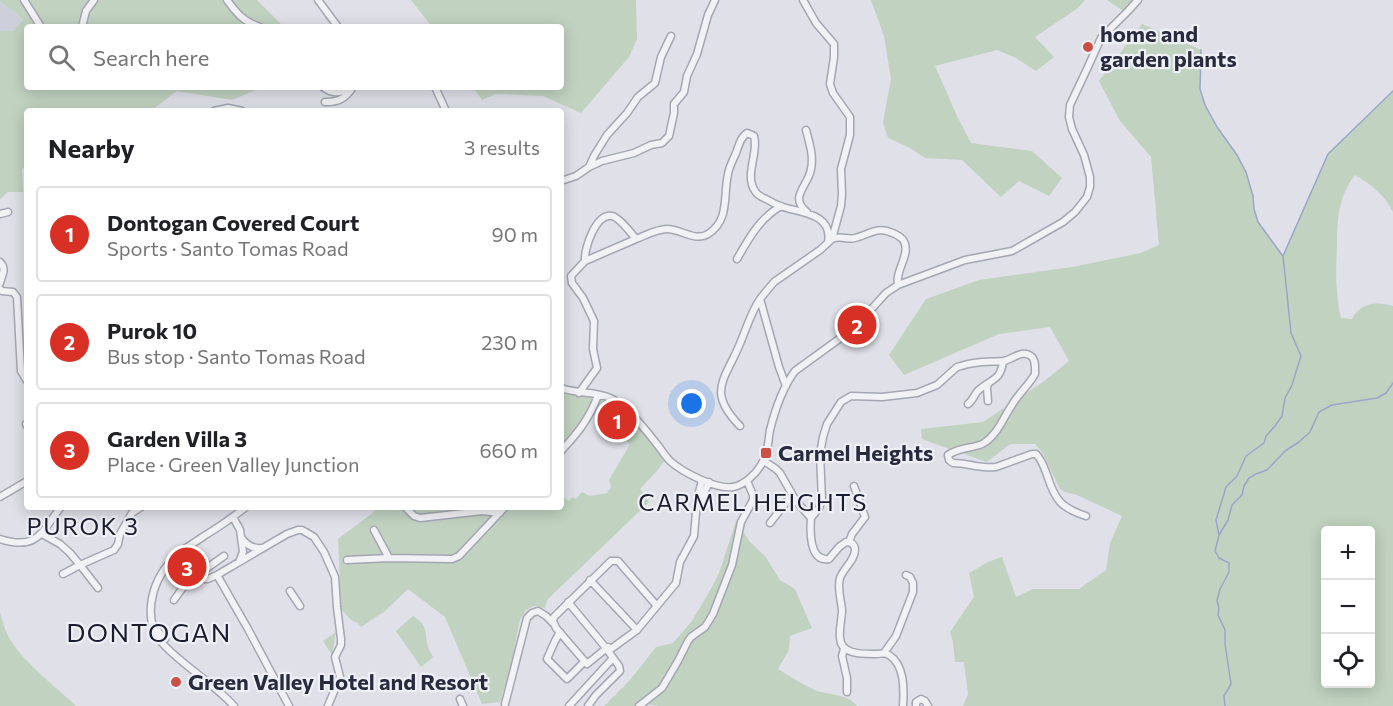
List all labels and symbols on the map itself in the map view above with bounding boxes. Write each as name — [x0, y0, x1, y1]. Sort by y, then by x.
place label: home and garden plants — [1100, 20, 1237, 72]
marker: home and garden plants — [1081, 40, 1095, 54]
pin: 2 — [838, 302, 876, 348]
your location — [677, 389, 706, 418]
pin: 1 — [598, 398, 636, 442]
place label: Carmel Heights — [778, 439, 933, 466]
marker: Carmel Heights — [759, 446, 773, 460]
district label: CARMEL HEIGHTS — [638, 487, 868, 516]
district label: PUROK 3 — [27, 511, 139, 540]
pin: 3 — [168, 544, 207, 590]
district label: DONTOGAN — [66, 616, 232, 647]
place label: Green Valley Hotel and Resort — [188, 668, 488, 695]
marker: Green Valley Hotel and Resort — [169, 675, 183, 689]

